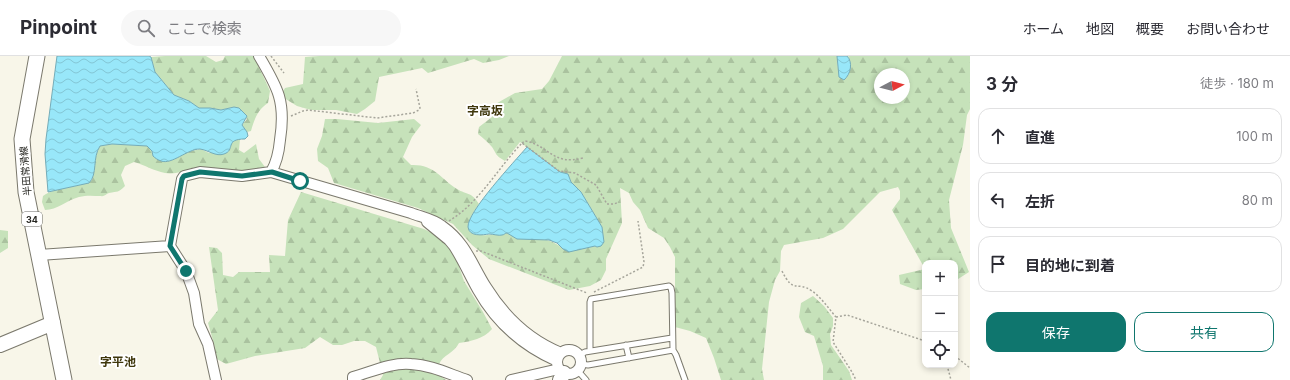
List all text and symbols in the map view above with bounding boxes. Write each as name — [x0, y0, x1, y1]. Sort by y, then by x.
search box — [121, 10, 401, 46]
text: Pinpoint — [20, 16, 97, 39]
icon: search — [135, 17, 157, 39]
text: ここで検索 — [167, 19, 242, 38]
text: ホーム — [1022, 20, 1064, 37]
text: 地図 — [1086, 20, 1114, 37]
text: 概要 — [1136, 20, 1164, 37]
text: お問い合わせ — [1186, 20, 1270, 37]
north arrow — [874, 68, 910, 104]
text: 3 分 — [986, 74, 1018, 94]
text: 徒歩 · 180 m — [1200, 75, 1274, 91]
district label: 字高坂 — [467, 103, 503, 118]
icon: ahead — [987, 125, 1009, 147]
text: 直進 — [1025, 128, 1055, 147]
text: 100 m — [1236, 128, 1273, 144]
street label: 半田常滑線 — [17, 146, 33, 196]
route start — [291, 172, 309, 190]
icon: left — [987, 189, 1009, 211]
text: 左折 — [1025, 192, 1055, 211]
text: 80 m — [1242, 192, 1273, 208]
road number: 34 — [22, 212, 42, 226]
icon: arrive — [987, 253, 1009, 275]
text: 目的地に到着 — [1025, 256, 1115, 275]
map controls — [922, 260, 958, 368]
button: + — [922, 260, 958, 296]
route end — [177, 262, 195, 280]
button: − — [922, 296, 958, 332]
button: 保存 — [986, 312, 1126, 352]
button: 共有 — [1134, 312, 1274, 352]
button: locate — [922, 332, 958, 368]
district label: 字平池 — [100, 354, 136, 369]

